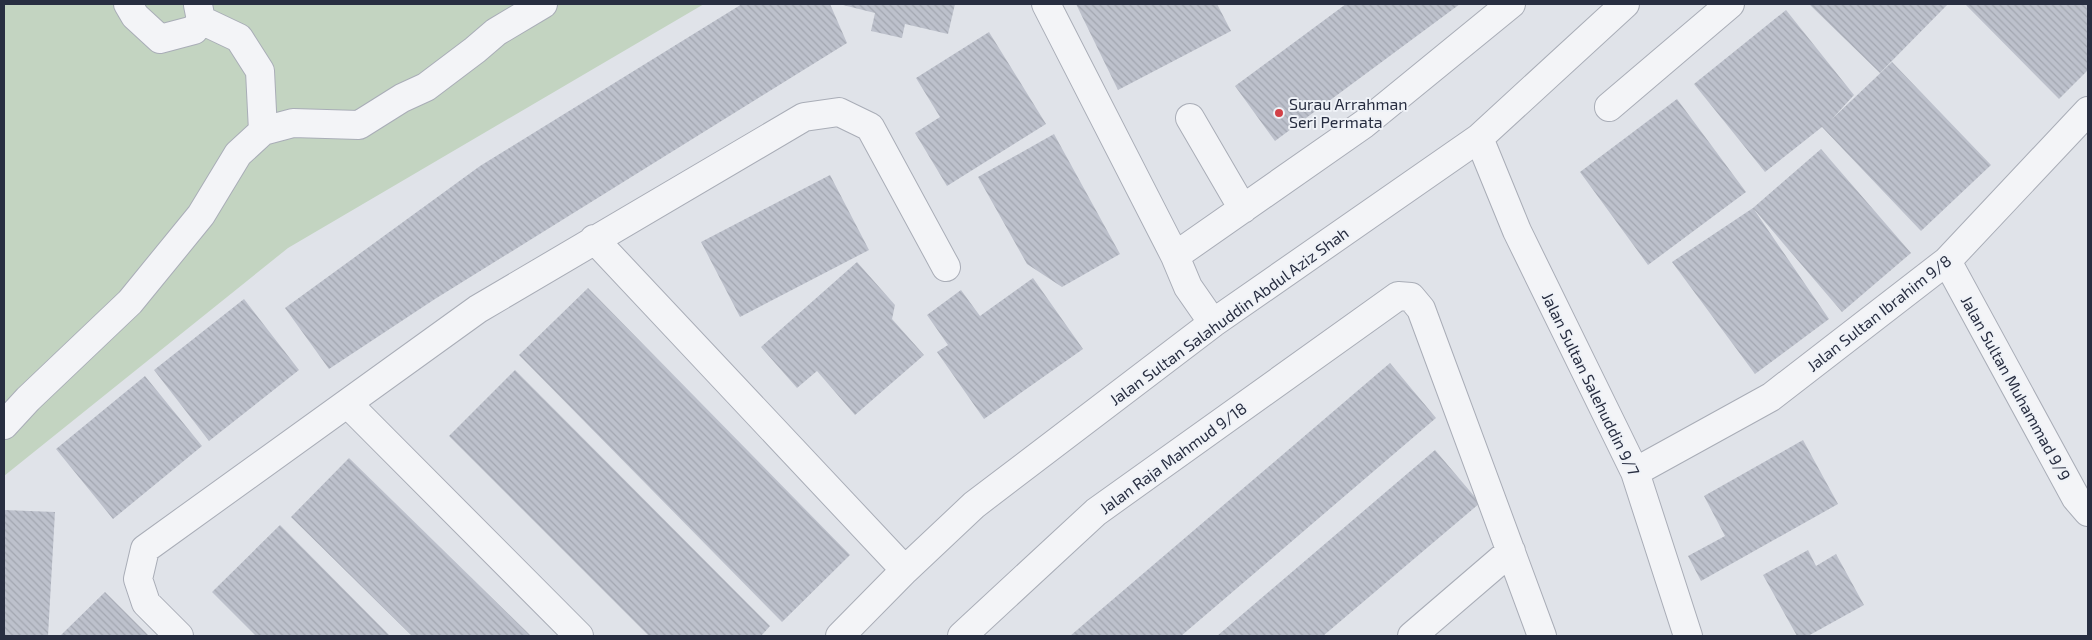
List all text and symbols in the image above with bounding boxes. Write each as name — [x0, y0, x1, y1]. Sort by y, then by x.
place label: Surau Arrahman Seri Permata — [1289, 94, 1408, 131]
marker: Surau Arrahman Seri Permata — [1273, 107, 1285, 119]
street label: Jalan Sultan Salahuddin Abdul Aziz Shah — [1106, 222, 1352, 409]
street label: Jalan Sultan Ibrahim 9/8 — [1803, 250, 1955, 375]
street label: Jalan Sultan Salehuddin 9/7 — [1539, 289, 1644, 478]
street label: Jalan Sultan Muhammad 9/9 — [1958, 292, 2075, 484]
street label: Jalan Raja Mahmud 9/18 — [1095, 398, 1251, 518]

